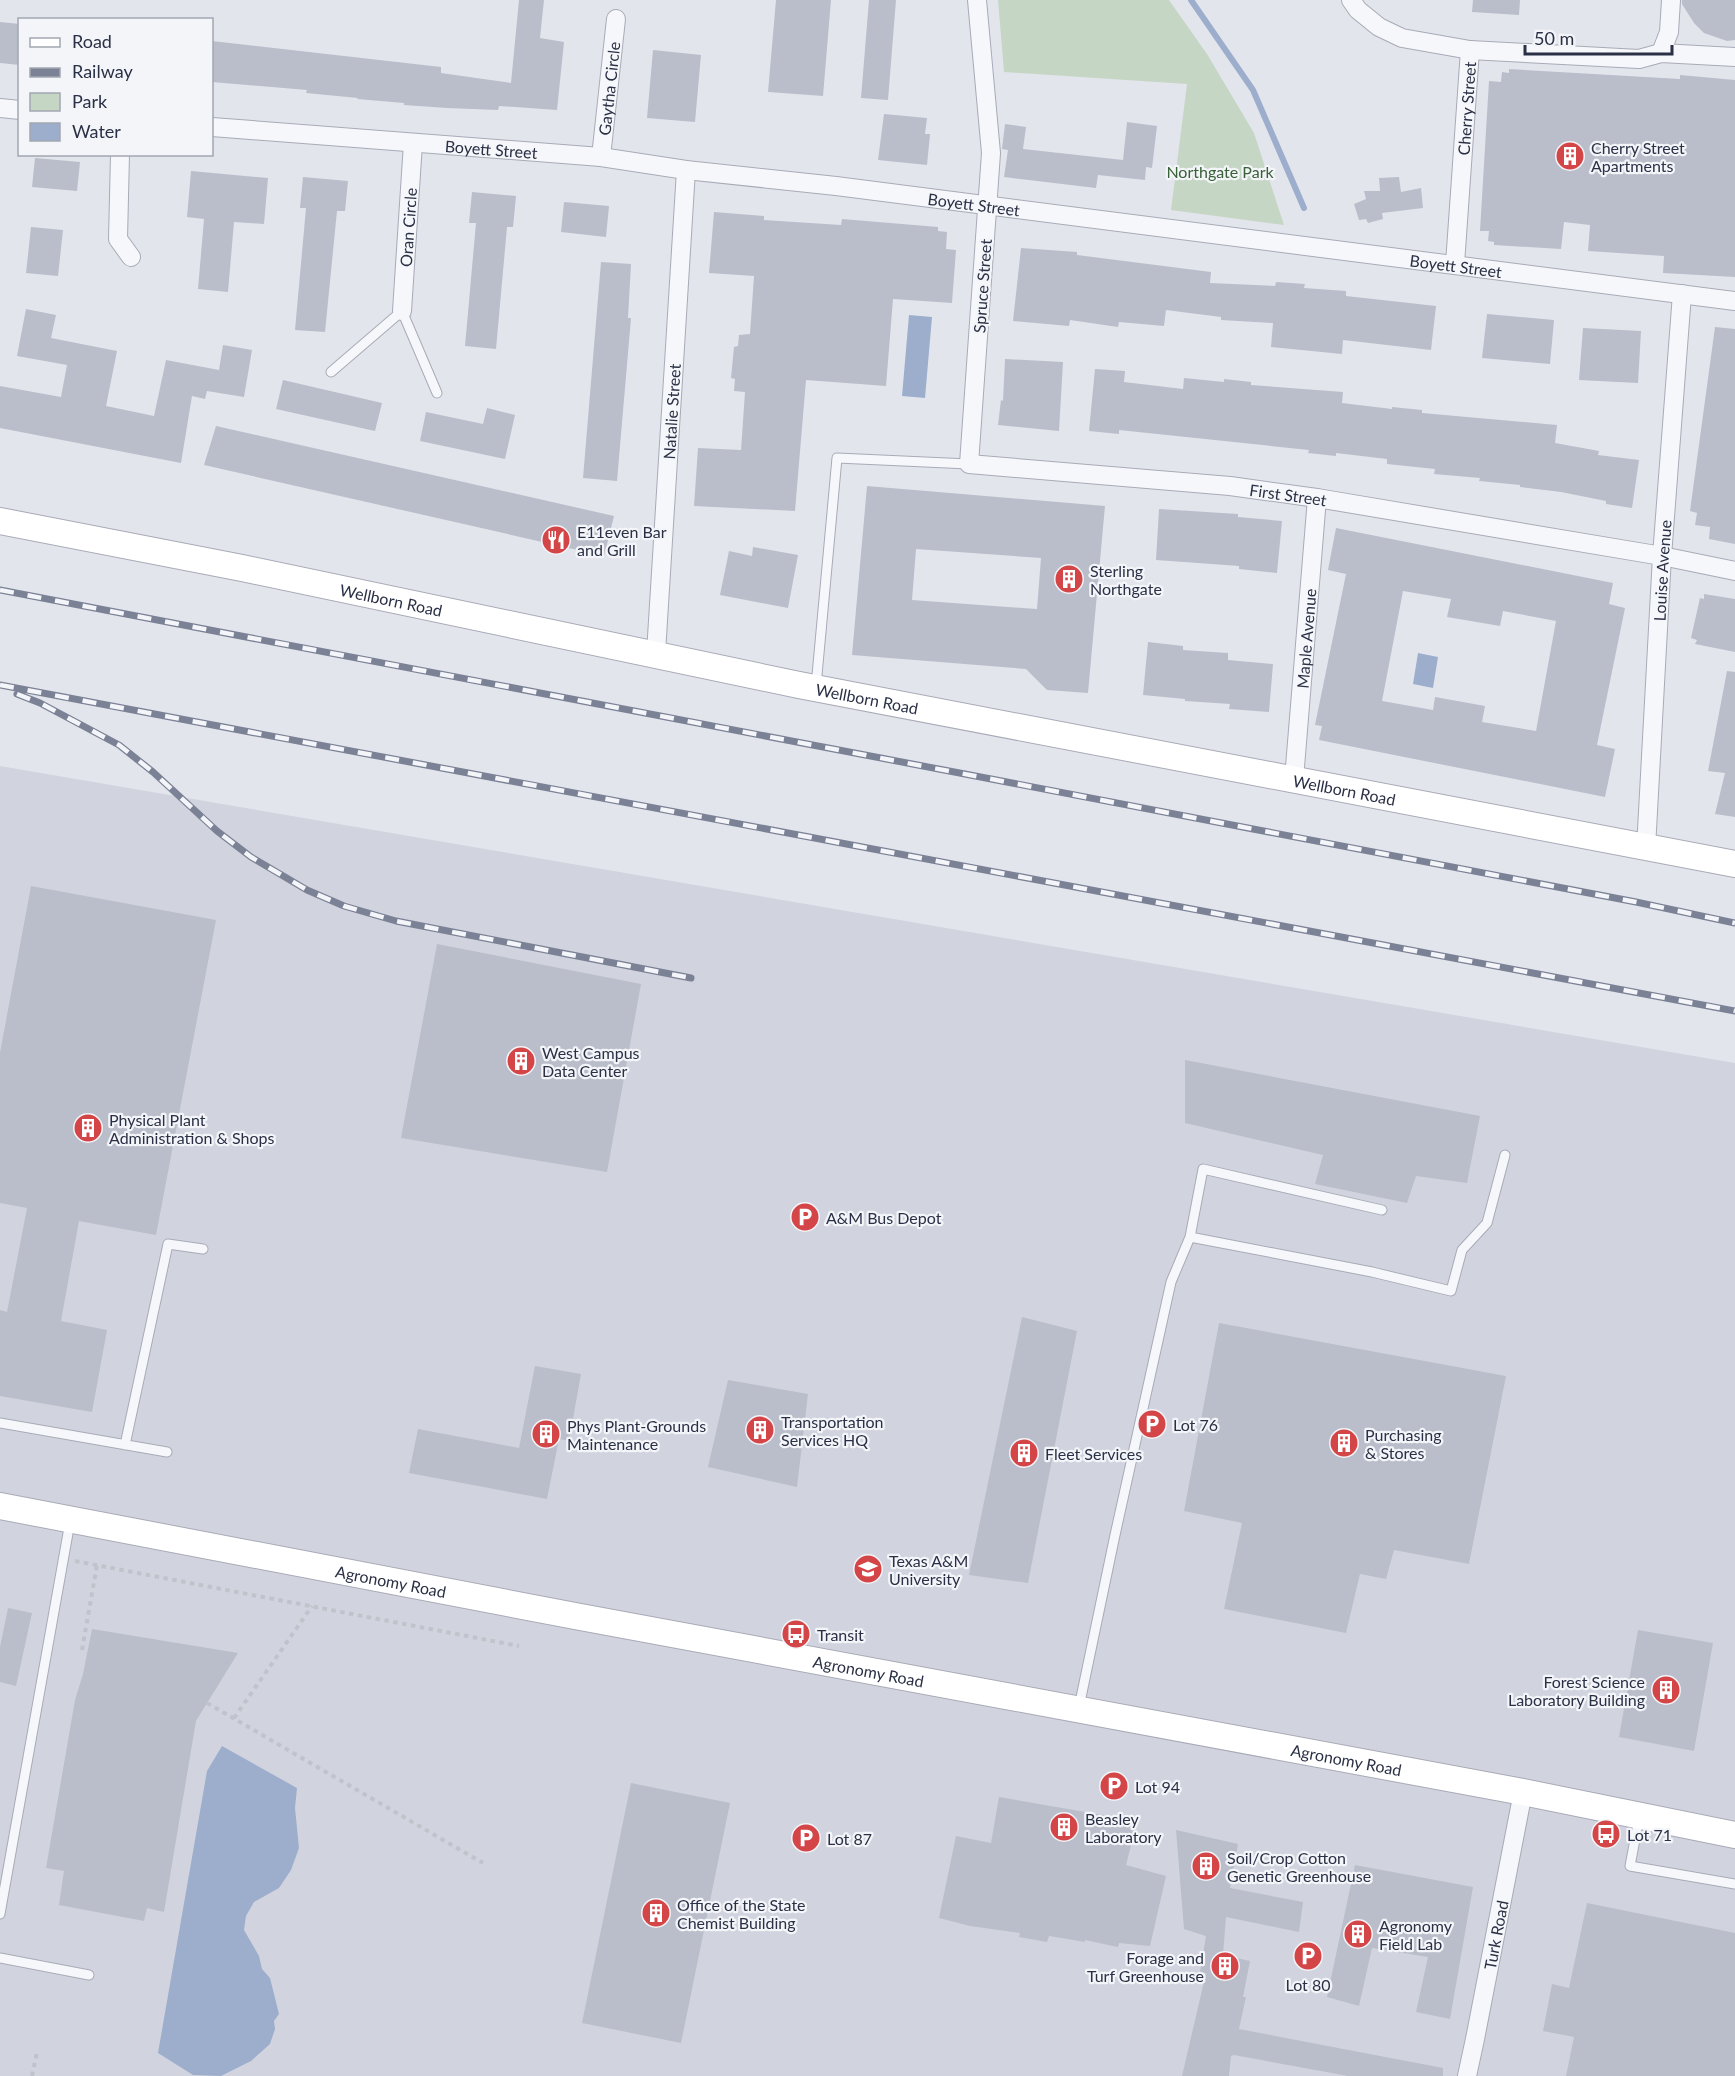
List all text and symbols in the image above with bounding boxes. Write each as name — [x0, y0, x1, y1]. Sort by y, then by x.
legend — [18, 18, 213, 156]
scale bar — [1525, 18, 1672, 56]
text: 50 m — [1534, 27, 1574, 49]
text: Road — [72, 30, 112, 52]
street label: Gaytha Circle — [594, 40, 623, 136]
text: Railway — [72, 60, 133, 82]
street label: Cherry Street — [1453, 61, 1479, 156]
text: Park — [72, 90, 108, 112]
text: Water — [72, 120, 121, 142]
street label: Boyett Street — [444, 135, 538, 162]
place label: Cherry Street Apartments — [1591, 138, 1685, 175]
building icon: Cherry Street Apartments — [1554, 140, 1586, 172]
park label: Northgate Park — [1166, 162, 1274, 181]
street label: Oran Circle — [395, 187, 420, 267]
street label: Boyett Street — [927, 188, 1021, 219]
street label: Spruce Street — [969, 238, 995, 334]
street label: Boyett Street — [1409, 250, 1503, 281]
street label: Natalie Street — [659, 363, 683, 460]
street label: First Street — [1248, 479, 1328, 509]
street label: Louise Avenue — [1649, 519, 1674, 622]
place label: E11even Bar and Grill — [577, 522, 667, 559]
restaurant icon: E11even Bar and Grill — [540, 524, 572, 556]
place label: Sterling Northgate — [1090, 561, 1162, 598]
building icon: Sterling Northgate — [1053, 563, 1085, 595]
street label: Wellborn Road — [338, 579, 444, 619]
street label: Maple Avenue — [1292, 588, 1319, 689]
street label: Wellborn Road — [814, 679, 920, 717]
street label: Wellborn Road — [1292, 770, 1397, 808]
place label: West Campus Data Center — [542, 1043, 640, 1080]
building icon: West Campus Data Center — [505, 1045, 537, 1077]
place label: Physical Plant Administration & Shops — [109, 1110, 275, 1147]
building icon: Physical Plant Administration & Shops — [72, 1112, 104, 1144]
parking icon: A&M Bus Depot — [789, 1201, 821, 1233]
place label: A&M Bus Depot — [826, 1208, 942, 1227]
parking icon: Lot 76 — [1136, 1408, 1168, 1440]
place label: Transportation Services HQ — [781, 1412, 884, 1449]
building icon: Transportation Services HQ — [744, 1414, 776, 1446]
place label: Lot 76 — [1173, 1415, 1218, 1434]
place label: Phys Plant-Grounds Maintenance — [567, 1416, 706, 1453]
building icon: Phys Plant-Grounds Maintenance — [530, 1418, 562, 1450]
place label: Purchasing & Stores — [1365, 1425, 1442, 1462]
building icon: Purchasing & Stores — [1328, 1427, 1360, 1459]
building icon: Fleet Services — [1008, 1437, 1040, 1469]
place label: Fleet Services — [1045, 1444, 1142, 1463]
place label: Texas A&M University — [889, 1551, 968, 1588]
school or university icon: Texas A&M University — [852, 1553, 884, 1585]
street label: Agronomy Road — [334, 1561, 448, 1601]
bus stop icon: Transit — [780, 1618, 812, 1650]
place label: Transit — [817, 1625, 864, 1644]
street label: Agronomy Road — [812, 1651, 925, 1690]
place label: Forest Science Laboratory Building — [1508, 1672, 1645, 1709]
building icon: Forest Science Laboratory Building — [1650, 1674, 1682, 1706]
street label: Agronomy Road — [1289, 1740, 1403, 1779]
parking icon: Lot 94 — [1098, 1770, 1130, 1802]
place label: Lot 94 — [1135, 1777, 1180, 1796]
place label: Beasley Laboratory — [1085, 1809, 1162, 1846]
building icon: Beasley Laboratory — [1048, 1811, 1080, 1843]
bus stop icon: Lot 71 — [1590, 1818, 1622, 1850]
parking icon: Lot 87 — [790, 1822, 822, 1854]
place label: Lot 71 — [1627, 1825, 1672, 1844]
place label: Lot 87 — [827, 1829, 872, 1848]
place label: Soil/Crop Cotton Genetic Greenhouse — [1227, 1848, 1371, 1885]
building icon: Soil/Crop Cotton Genetic Greenhouse — [1190, 1850, 1222, 1882]
place label: Office of the State Chemist Building — [677, 1895, 806, 1932]
building icon: Office of the State Chemist Building — [640, 1897, 672, 1929]
street label: Turk Road — [1479, 1898, 1511, 1971]
place label: Agronomy Field Lab — [1379, 1916, 1453, 1953]
building icon: Agronomy Field Lab — [1342, 1918, 1374, 1950]
parking icon: Lot 80 — [1292, 1940, 1324, 1972]
place label: Forage and Turf Greenhouse — [1087, 1948, 1204, 1985]
building icon: Forage and Turf Greenhouse — [1209, 1950, 1241, 1982]
place label: Lot 80 — [1286, 1975, 1330, 1994]

